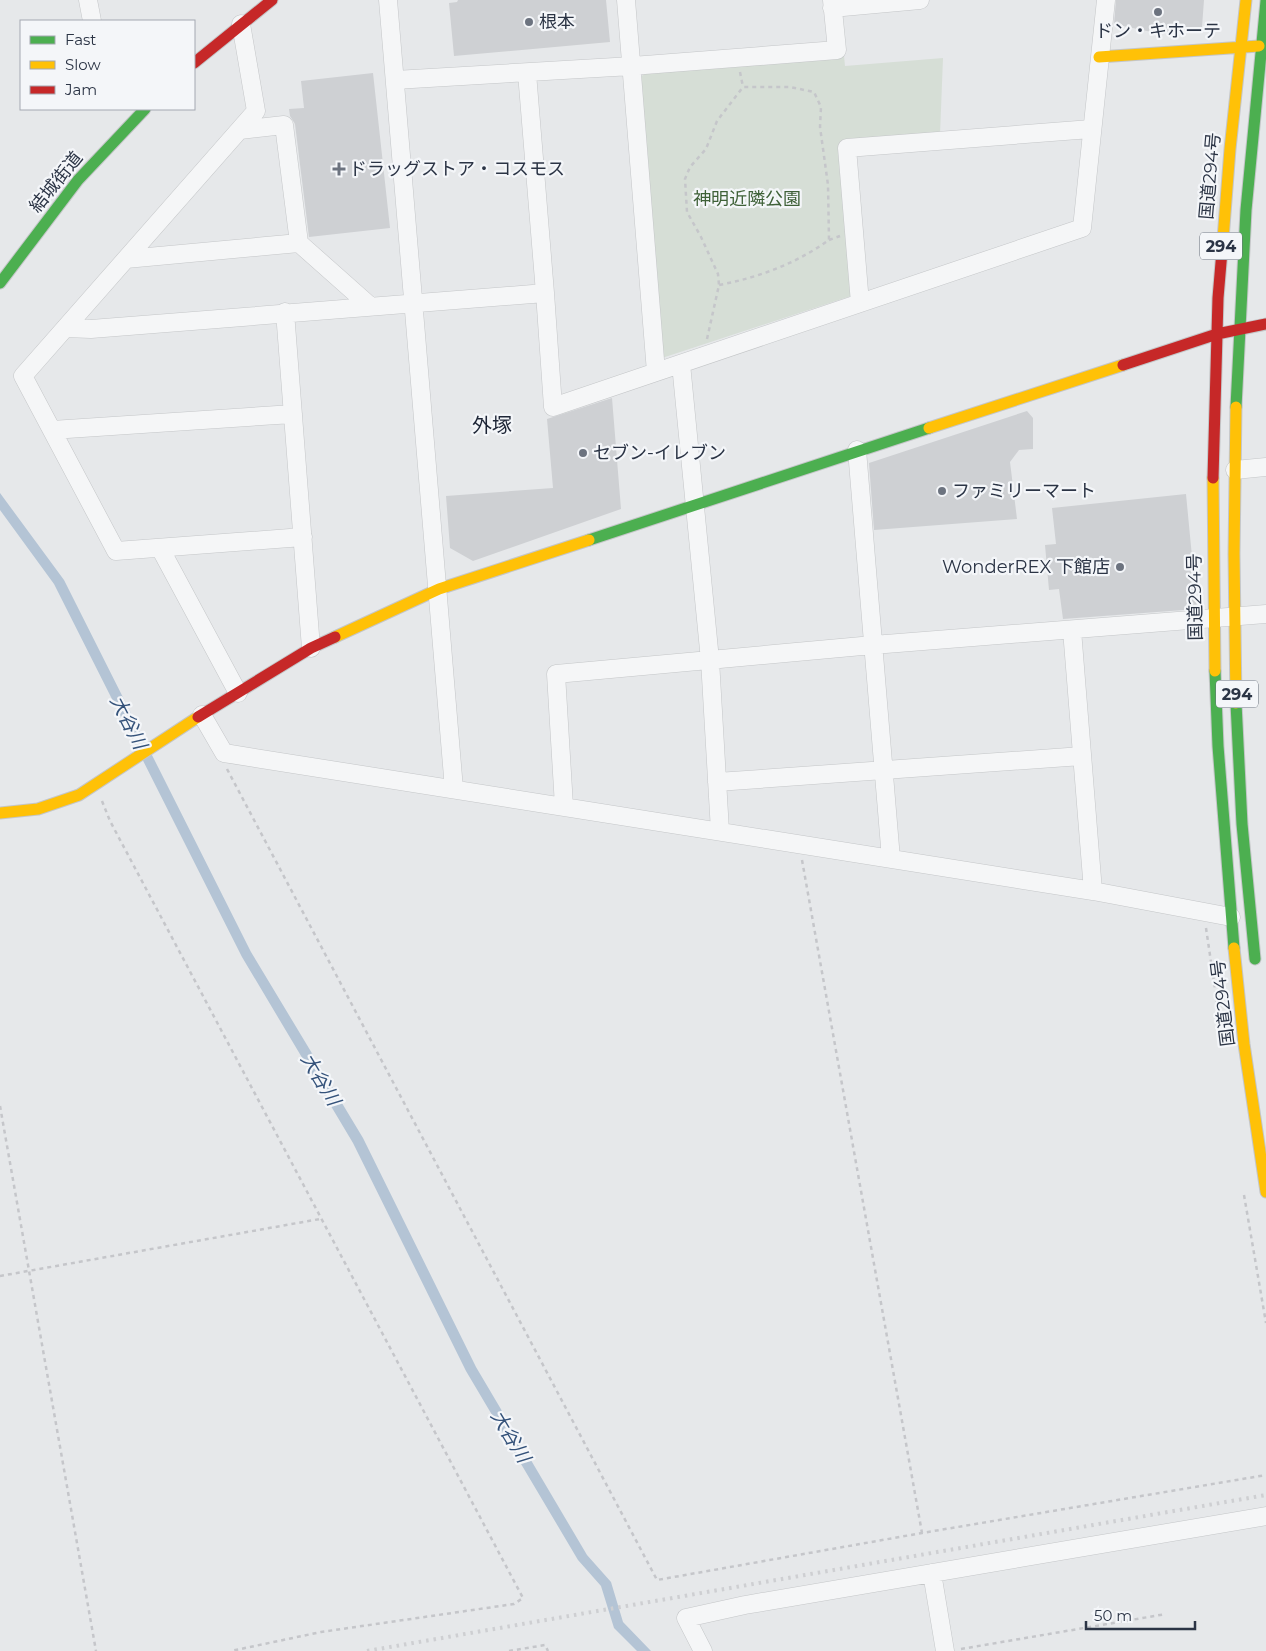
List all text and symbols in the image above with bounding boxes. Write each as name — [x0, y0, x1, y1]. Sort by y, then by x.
marker: ドン・キホーテ — [1152, 6, 1164, 18]
place label: 根本 — [539, 11, 575, 33]
marker: 根本 — [523, 16, 535, 28]
legend — [20, 20, 195, 110]
place label: ドン・キホーテ — [1095, 20, 1221, 42]
text: Fast — [65, 30, 96, 49]
text: Slow — [65, 55, 101, 74]
text: Jam — [64, 80, 97, 99]
street label: 国道294号 — [1195, 132, 1225, 220]
street label: 結城街道 — [25, 147, 87, 217]
place label: ドラッグストア・コスモス — [349, 158, 565, 180]
marker: ドラッグストア・コスモス — [333, 163, 345, 175]
park label: 神明近隣公園 — [693, 188, 801, 210]
road number: 294 — [1200, 232, 1242, 260]
district label: 外塚 — [472, 413, 512, 437]
place label: セブン-イレブン — [593, 442, 726, 464]
marker: セブン-イレブン — [577, 447, 589, 459]
place label: ファミリーマート — [952, 480, 1096, 502]
marker: ファミリーマート — [936, 485, 948, 497]
street label: 国道294号 — [1183, 553, 1207, 641]
place label: WonderREX 下館店 — [942, 556, 1110, 578]
marker: WonderREX 下館店 — [1114, 561, 1126, 573]
road number: 294 — [1216, 681, 1258, 708]
water label: 大谷川 — [105, 692, 153, 755]
street label: 国道294号 — [1207, 958, 1239, 1048]
water label: 大谷川 — [296, 1049, 346, 1111]
water label: 大谷川 — [486, 1406, 536, 1468]
scale bar — [1086, 1598, 1195, 1630]
text: 50 m — [1094, 1606, 1132, 1625]

